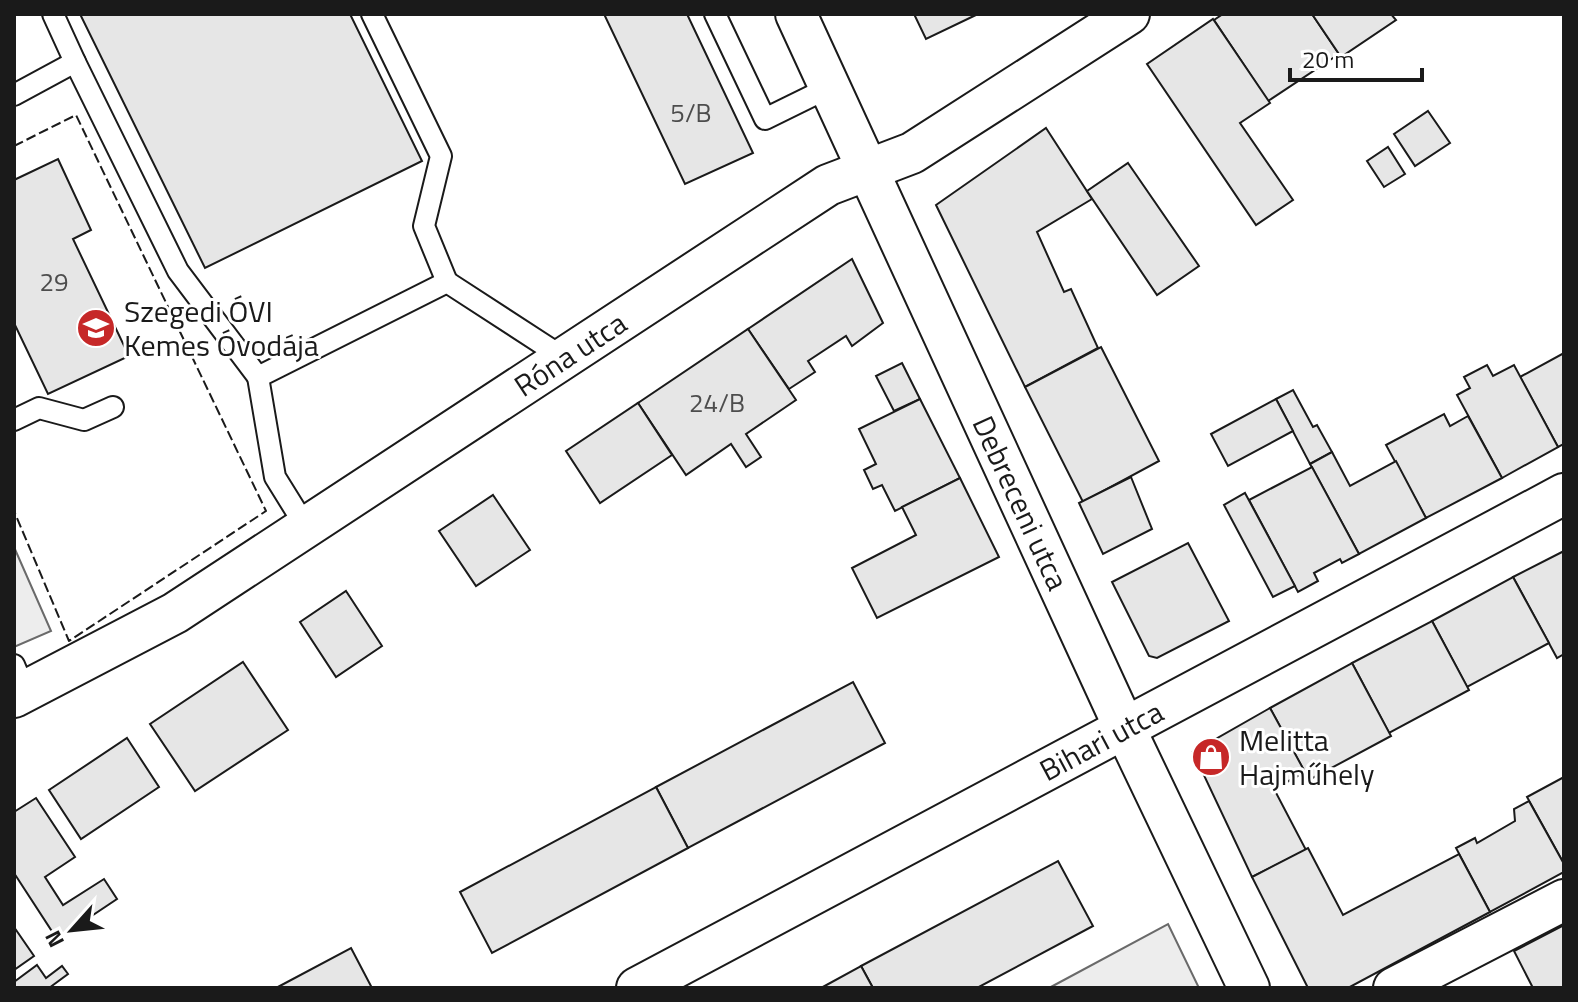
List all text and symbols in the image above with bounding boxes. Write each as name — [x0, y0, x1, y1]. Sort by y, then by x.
scale bar — [1290, 32, 1422, 82]
text: 20 m — [1302, 41, 1354, 77]
house number: 5/B — [670, 93, 712, 132]
house number: 29 — [39, 262, 69, 301]
place label: Szegedi ÓVI Kemes Óvodája — [124, 288, 319, 368]
street label: Róna utca — [505, 300, 636, 408]
school or university icon: Szegedi ÓVI Kemes Óvodája — [75, 307, 117, 349]
house number: 24/B — [689, 383, 745, 422]
street label: Debreceni utca — [961, 408, 1081, 598]
street label: Bihari utca — [1031, 689, 1171, 793]
place label: Melitta Hajműhely — [1239, 717, 1375, 797]
shop icon: Melitta Hajműhely — [1190, 736, 1232, 778]
north arrow — [32, 890, 112, 970]
text: N — [36, 925, 73, 954]

